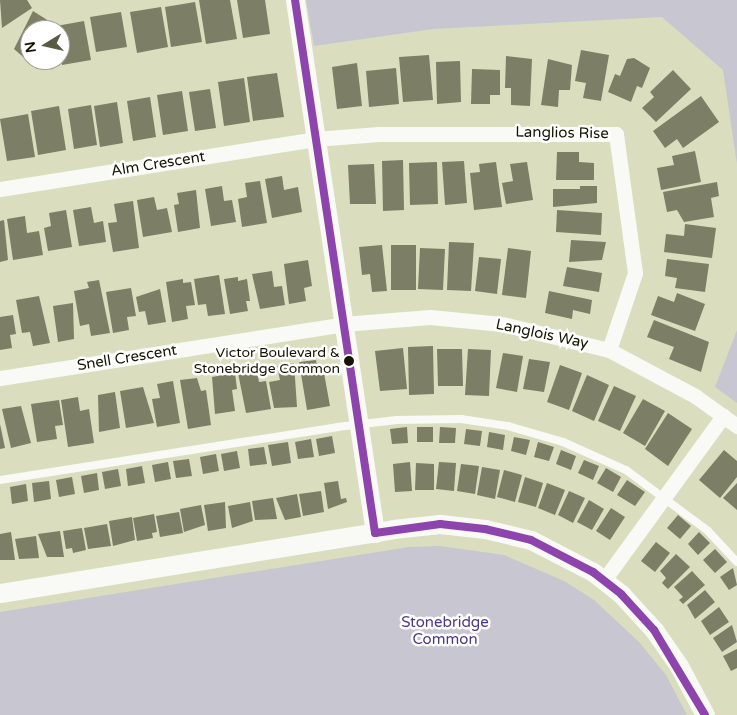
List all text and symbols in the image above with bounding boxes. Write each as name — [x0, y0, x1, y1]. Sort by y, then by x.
north arrow — [20, 20, 70, 70]
text: N — [21, 40, 40, 54]
street label: Langlios Rise — [515, 123, 609, 143]
street label: Alm Crescent — [110, 148, 206, 180]
street label: Langlois Way — [494, 315, 590, 353]
street label: Snell Crescent — [76, 341, 178, 375]
place label: Victor Boulevard & Stonebridge Common — [194, 345, 340, 378]
marker: Victor Boulevard & Stonebridge Common — [344, 356, 354, 366]
park label: Stonebridge Common — [401, 613, 489, 648]

